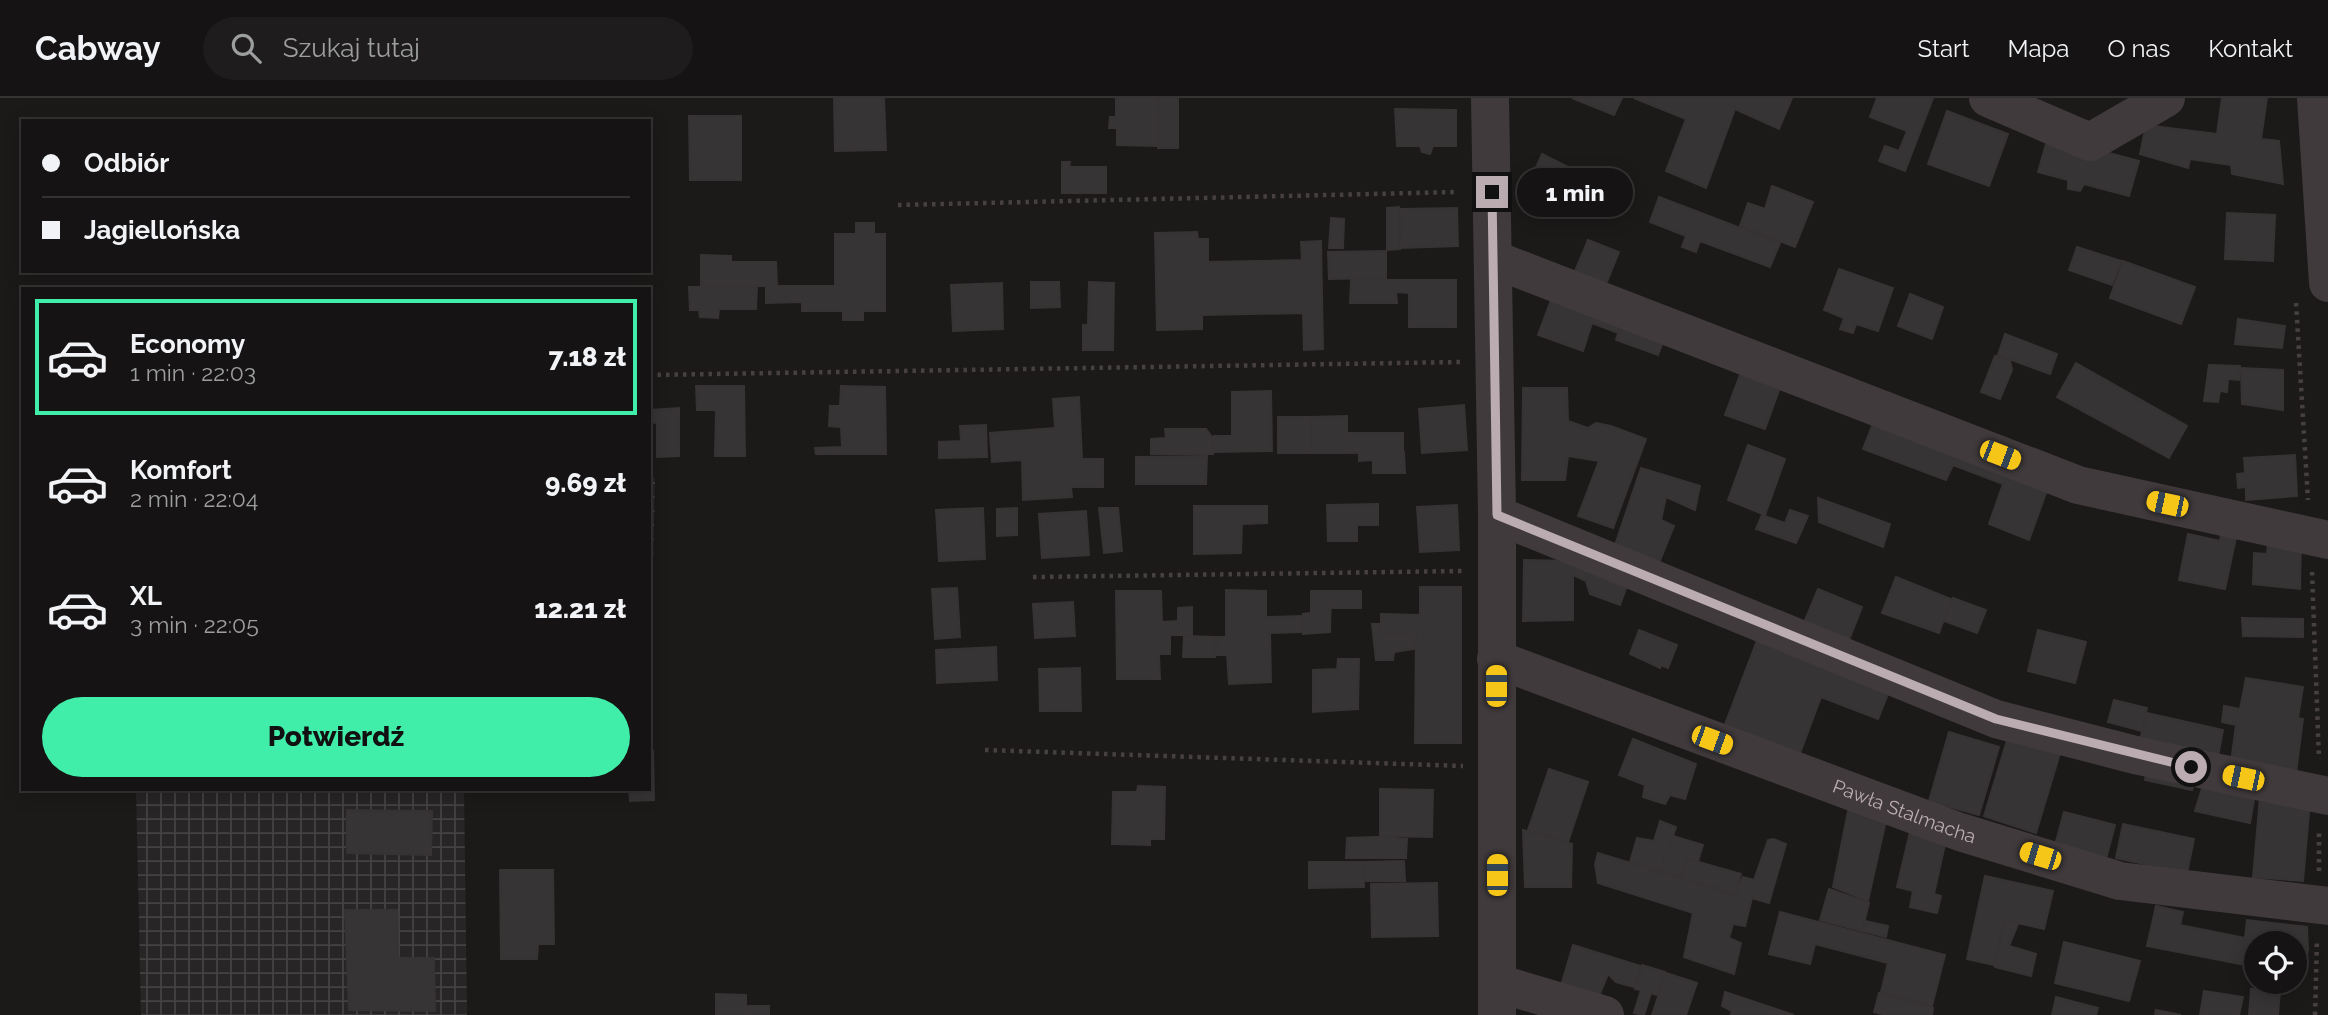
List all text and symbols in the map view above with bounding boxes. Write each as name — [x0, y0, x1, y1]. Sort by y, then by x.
search box — [203, 17, 693, 80]
text: Cabway — [35, 29, 161, 68]
icon: search — [227, 29, 265, 67]
text: Szukaj tutaj — [283, 33, 420, 63]
text: Start — [1918, 34, 1970, 63]
text: Mapa — [2008, 34, 2069, 63]
text: O nas — [2107, 34, 2170, 63]
text: Kontakt — [2208, 34, 2293, 63]
text: Odbiór — [84, 148, 169, 178]
callout: 1 min — [1516, 168, 1632, 217]
route end — [1476, 176, 1508, 208]
text: 1 min — [1545, 179, 1605, 206]
text: Jagiellońska — [84, 215, 240, 245]
icon: car — [46, 326, 109, 389]
text: Economy — [130, 329, 245, 359]
text: 7.18 zł — [549, 342, 626, 372]
text: 1 min · 22:03 — [130, 359, 256, 386]
car — [1977, 438, 2024, 472]
icon: car — [46, 452, 109, 515]
text: Komfort — [130, 455, 232, 485]
text: 9.69 zł — [545, 468, 626, 498]
text: 2 min · 22:04 — [130, 485, 258, 512]
car — [2145, 489, 2190, 519]
icon: car — [46, 578, 109, 641]
text: XL — [130, 581, 162, 611]
text: 12.21 zł — [534, 594, 626, 624]
text: 3 min · 22:05 — [130, 611, 259, 638]
car — [1486, 665, 1507, 707]
button: Potwierdź — [42, 697, 630, 777]
car — [1689, 723, 1736, 757]
route start — [2175, 751, 2207, 783]
car — [2221, 763, 2266, 793]
street label: Pawła Stalmacha — [1830, 775, 1979, 847]
car — [2017, 840, 2064, 872]
car — [1487, 854, 1508, 896]
map controls — [2244, 931, 2307, 994]
button: locate — [2244, 931, 2307, 994]

